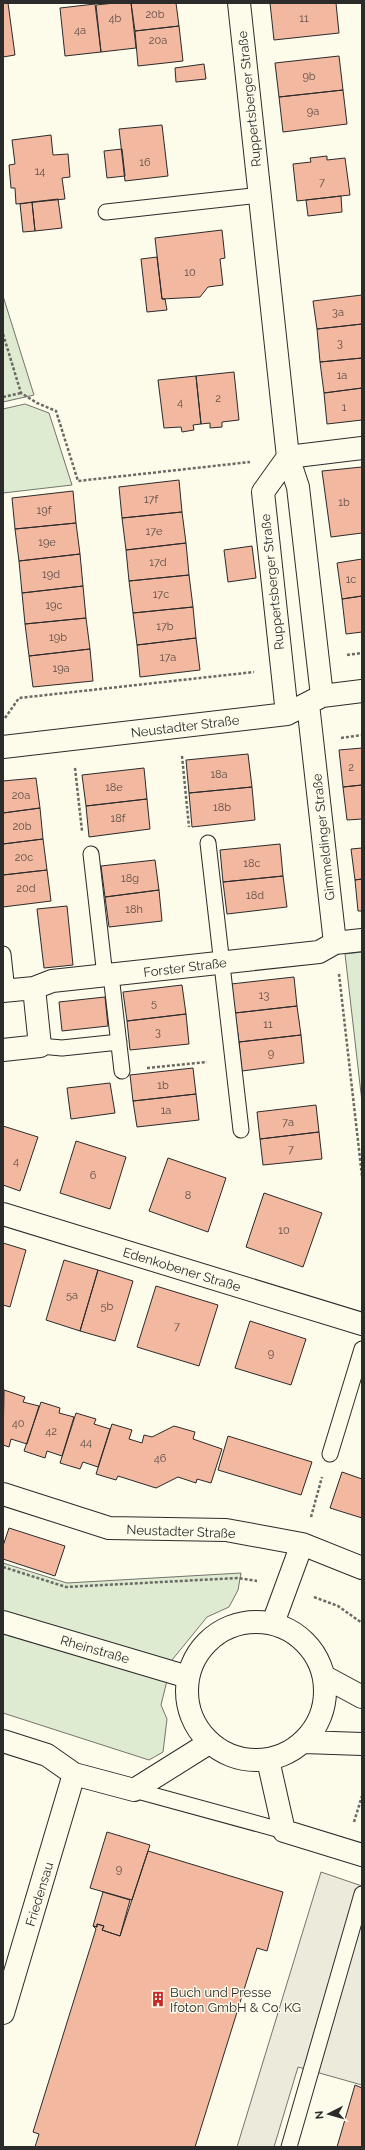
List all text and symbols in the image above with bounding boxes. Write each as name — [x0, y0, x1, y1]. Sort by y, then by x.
house number: 20b — [145, 8, 165, 21]
house number: 4b — [109, 12, 122, 25]
house number: 11 — [299, 12, 309, 25]
house number: 4a — [74, 24, 86, 37]
street label: Ruppertsberger Straße — [235, 30, 264, 168]
house number: 20a — [149, 34, 167, 47]
house number: 9b — [302, 70, 316, 83]
house number: 9a — [307, 105, 319, 118]
house number: 16 — [139, 156, 151, 169]
house number: 14 — [35, 165, 45, 178]
house number: 7 — [319, 176, 325, 189]
house number: 10 — [184, 266, 196, 279]
house number: 3a — [332, 306, 344, 319]
house number: 3 — [337, 337, 343, 350]
house number: 1a — [337, 369, 347, 382]
house number: 2 — [215, 392, 221, 405]
house number: 4 — [177, 396, 183, 409]
house number: 1 — [342, 401, 347, 414]
house number: 17f — [144, 493, 158, 506]
house number: 1b — [338, 496, 350, 509]
house number: 19f — [37, 504, 52, 517]
street label: Ruppertsberger Straße — [258, 513, 287, 651]
house number: 17e — [146, 525, 163, 538]
house number: 19e — [38, 536, 56, 549]
house number: 17d — [149, 556, 167, 569]
house number: 19d — [42, 568, 60, 581]
house number: 1c — [346, 573, 356, 586]
house number: 17c — [153, 588, 169, 601]
house number: 19c — [45, 599, 63, 612]
house number: 17b — [156, 620, 174, 633]
house number: 19b — [49, 631, 67, 644]
house number: 17a — [160, 651, 176, 664]
house number: 19a — [52, 662, 70, 675]
street label: Neustadter Straße — [130, 712, 240, 741]
house number: 2 — [348, 761, 354, 774]
house number: 18a — [210, 768, 228, 781]
street label: Gimmeldinger Straße — [309, 772, 338, 901]
house number: 18e — [105, 781, 123, 794]
house number: 20a — [12, 789, 30, 802]
house number: 18b — [213, 801, 231, 814]
house number: 18f — [111, 812, 126, 825]
house number: 20b — [12, 820, 32, 833]
house number: 20c — [15, 851, 33, 864]
house number: 18c — [243, 857, 261, 870]
house number: 18g — [121, 872, 139, 885]
house number: 20d — [16, 882, 36, 895]
house number: 18d — [246, 889, 264, 902]
house number: 18h — [125, 903, 143, 916]
street label: Forster Straße — [143, 955, 228, 980]
house number: 13 — [259, 989, 269, 1002]
house number: 5 — [151, 997, 157, 1010]
house number: 11 — [263, 1018, 273, 1031]
house number: 3 — [155, 1026, 161, 1039]
house number: 9 — [268, 1047, 274, 1060]
house number: 1b — [157, 1079, 169, 1092]
house number: 1a — [161, 1104, 171, 1117]
house number: 7a — [282, 1116, 294, 1129]
house number: 7 — [288, 1143, 294, 1156]
house number: 4 — [13, 1155, 19, 1168]
house number: 6 — [90, 1169, 97, 1182]
house number: 8 — [185, 1189, 191, 1202]
house number: 10 — [278, 1224, 290, 1237]
street label: Edenkobener Straße — [121, 1244, 243, 1295]
house number: 5a — [66, 1289, 78, 1302]
house number: 5b — [101, 1300, 114, 1313]
house number: 7 — [174, 1320, 180, 1333]
house number: 9 — [268, 1347, 274, 1360]
house number: 40 — [12, 1417, 25, 1430]
house number: 42 — [45, 1425, 57, 1438]
house number: 44 — [80, 1436, 92, 1449]
house number: 46 — [154, 1452, 167, 1465]
street label: Neustadter Straße — [126, 1522, 236, 1541]
street label: Rheinstraße — [59, 1632, 131, 1667]
street label: Friedensau — [23, 1860, 56, 1928]
house number: 9 — [116, 1863, 122, 1876]
place label: Buch und Presse Ifoton GmbH & Co. KG — [170, 1985, 301, 2015]
building icon: Buch und Presse Ifoton GmbH & Co. KG — [149, 1990, 167, 2008]
north arrow — [309, 2094, 349, 2134]
text: N — [313, 2110, 326, 2120]

